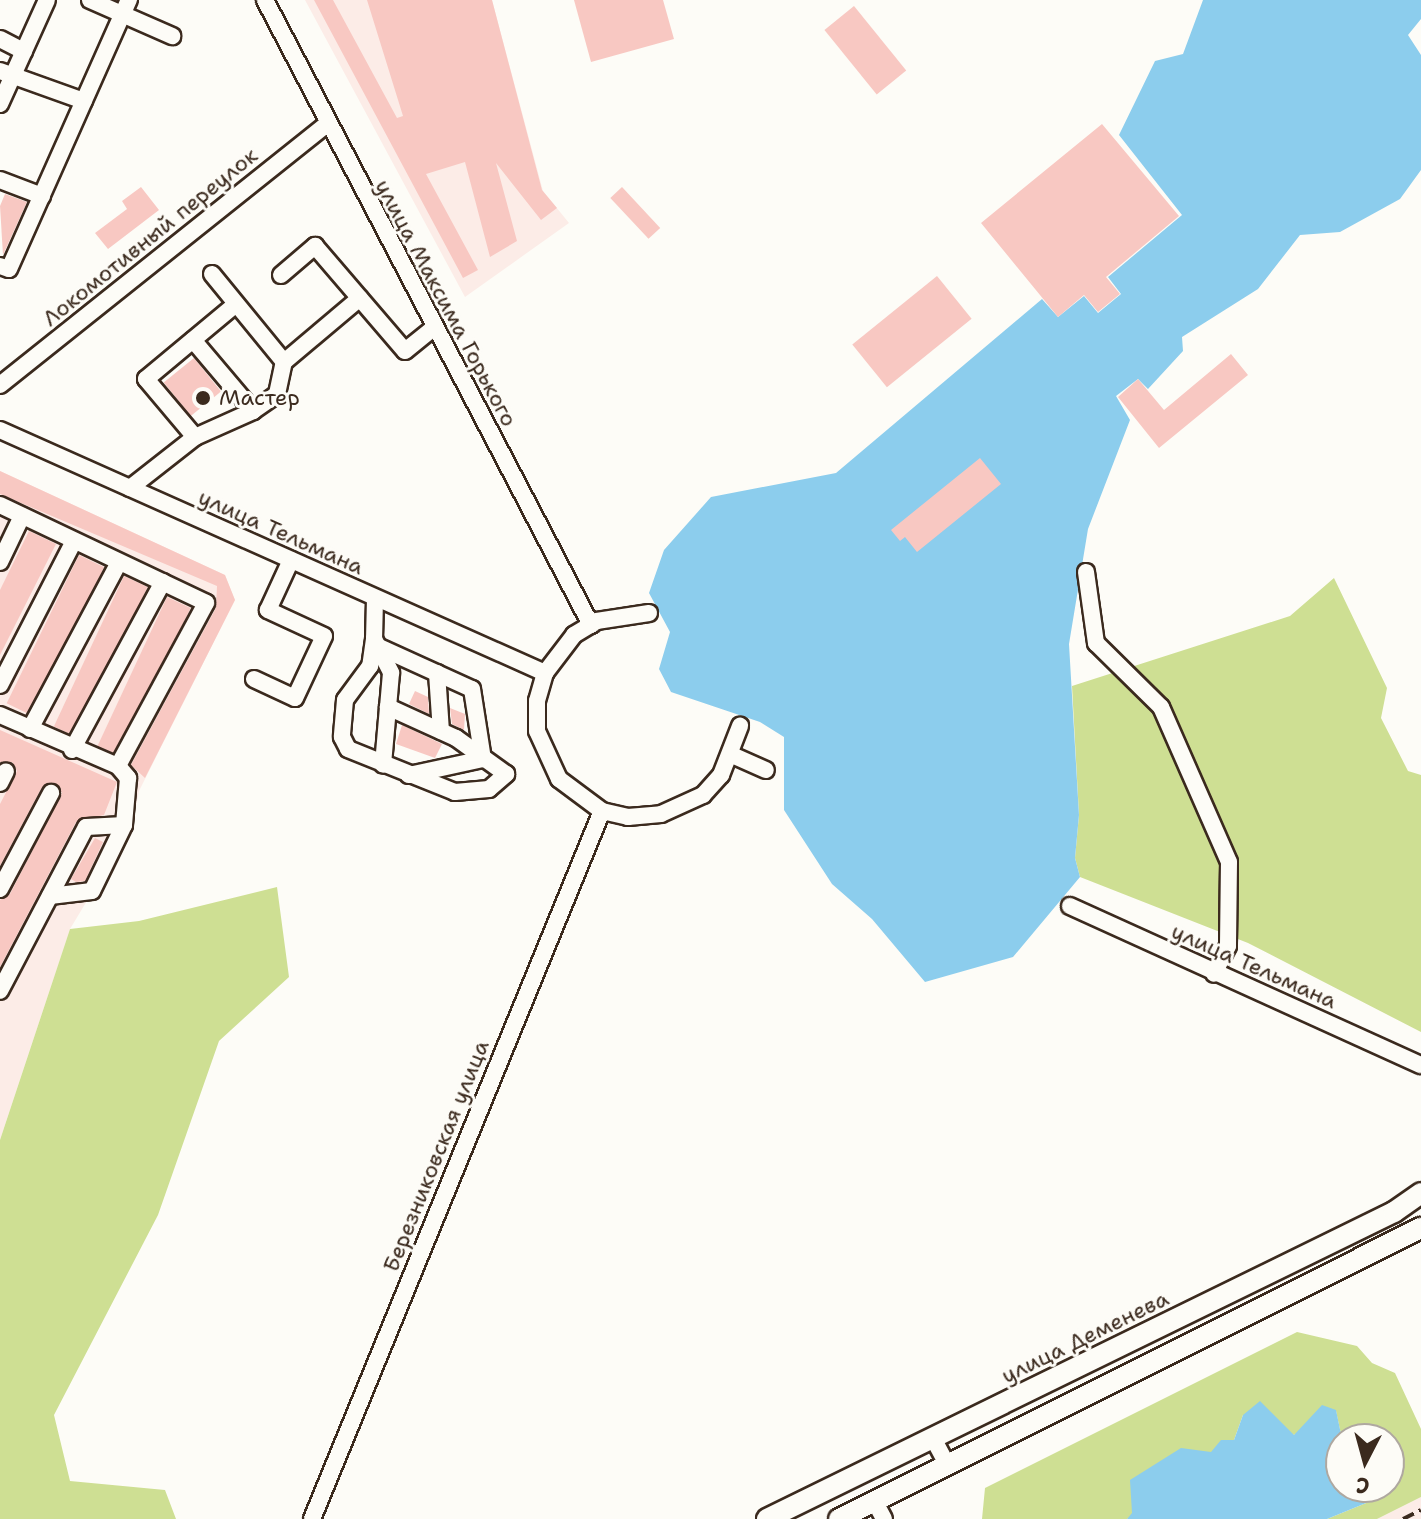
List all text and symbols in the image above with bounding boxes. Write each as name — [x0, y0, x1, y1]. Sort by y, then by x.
street label: Локомотивный переулок — [37, 142, 263, 332]
street label: улица Максима Горького — [370, 175, 522, 431]
place label: Мастер — [219, 385, 300, 411]
marker: Мастер — [194, 389, 212, 407]
street label: улица Тельмана — [194, 484, 368, 580]
street label: улица Тельмана — [1167, 918, 1341, 1014]
street label: Березниковская улица — [377, 1036, 495, 1276]
street label: улица Деменева — [997, 1285, 1173, 1389]
north arrow — [1325, 1423, 1405, 1503]
text: С — [1354, 1470, 1371, 1501]

